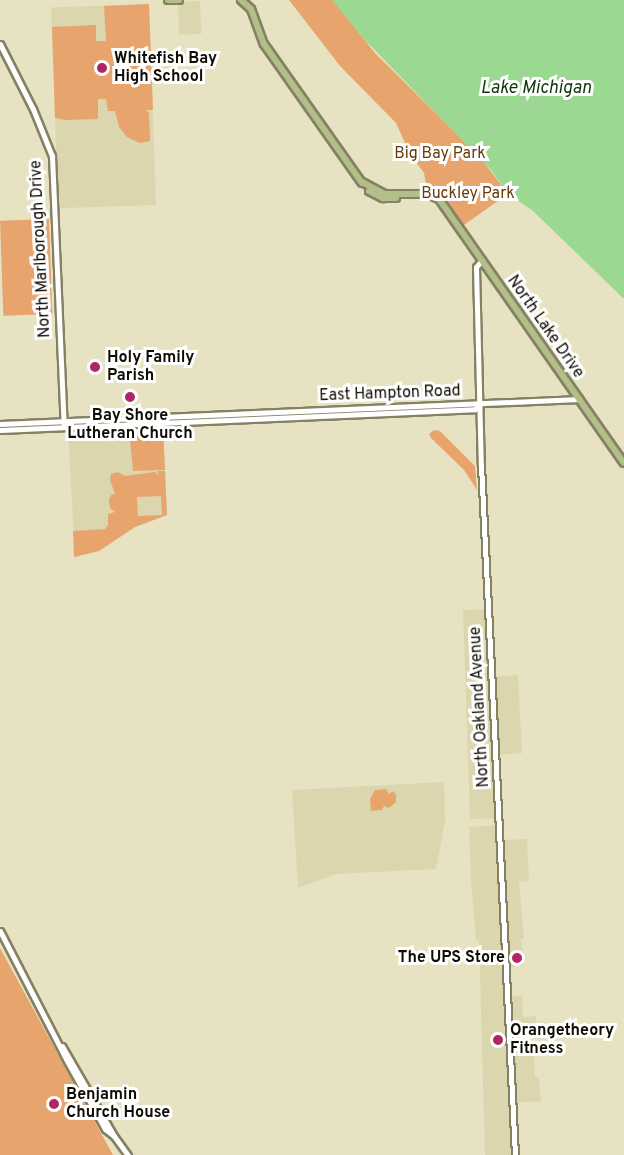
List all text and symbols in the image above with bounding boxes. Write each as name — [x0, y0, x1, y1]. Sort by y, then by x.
place label: Whitefish Bay High School — [114, 49, 217, 87]
marker: Whitefish Bay High School — [95, 61, 109, 75]
water label: Lake Michigan — [481, 78, 591, 100]
park label: Big Bay Park — [394, 144, 486, 164]
street label: North Marlborough Drive — [27, 160, 55, 338]
park label: Buckley Park — [421, 184, 515, 204]
street label: North Lake Drive — [502, 272, 588, 382]
place label: Holy Family Parish — [107, 348, 194, 386]
marker: Holy Family Parish — [88, 360, 102, 374]
street label: East Hampton Road — [319, 382, 461, 406]
marker: Bay Shore Lutheran Church — [123, 390, 137, 404]
place label: Bay Shore Lutheran Church — [67, 406, 193, 444]
street label: North Oakland Avenue — [466, 626, 494, 788]
place label: The UPS Store — [398, 948, 505, 968]
marker: The UPS Store — [510, 951, 524, 965]
place label: Orangetheory Fitness — [510, 1021, 614, 1059]
marker: Orangetheory Fitness — [491, 1033, 505, 1047]
place label: Benjamin Church House — [66, 1085, 170, 1123]
marker: Benjamin Church House — [47, 1097, 61, 1111]

